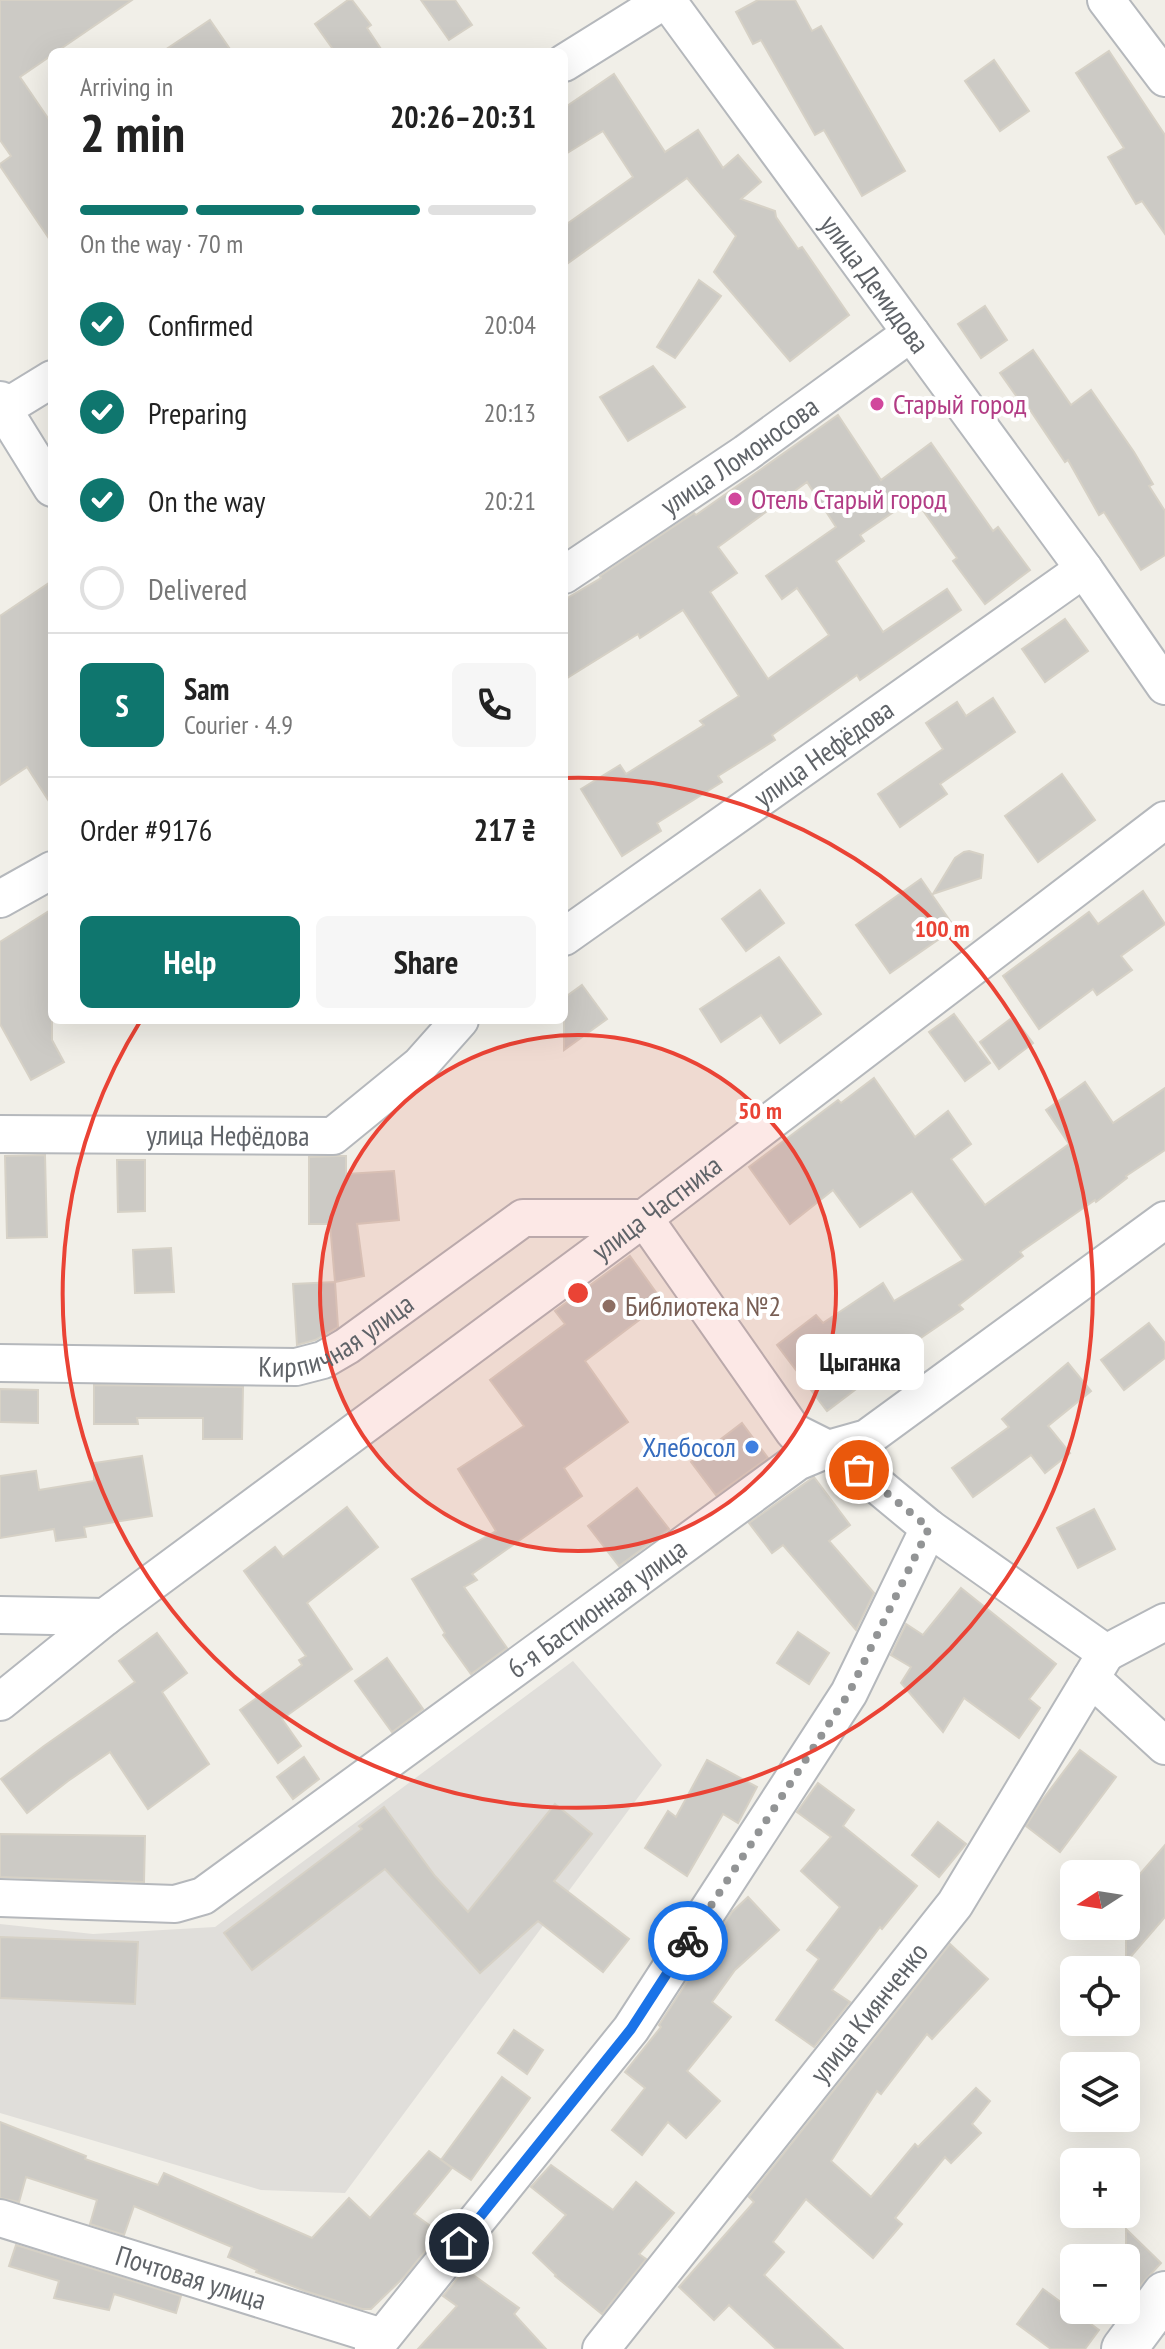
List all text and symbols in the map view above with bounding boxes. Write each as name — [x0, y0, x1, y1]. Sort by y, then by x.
text: Arriving in — [80, 70, 173, 103]
text: 20:26–20:31 — [390, 97, 536, 136]
text: 2 min — [80, 99, 185, 166]
street label: улица Демидова — [812, 207, 939, 360]
text: On the way · 70 m — [80, 227, 243, 260]
icon: check — [80, 302, 124, 346]
text: Confirmed — [148, 305, 253, 344]
text: 20:04 — [484, 308, 536, 341]
place label: Старый город — [893, 385, 1027, 422]
street label: улица Ломоносова — [653, 388, 826, 523]
icon: check — [80, 390, 124, 434]
text: Preparing — [148, 393, 247, 432]
marker: Старый город — [868, 395, 886, 413]
text: 20:13 — [484, 396, 536, 429]
icon: check — [80, 478, 124, 522]
place label: Отель Старый город — [751, 480, 947, 517]
text: On the way — [148, 481, 265, 520]
text: 20:21 — [484, 484, 536, 517]
marker: Отель Старый город — [726, 490, 744, 508]
text: Delivered — [148, 569, 247, 608]
button: phone — [452, 663, 536, 747]
text: Sam — [184, 669, 229, 708]
text: S — [115, 686, 129, 725]
street label: улица Нефёдова — [746, 691, 901, 815]
text: Courier · 4.9 — [184, 708, 293, 741]
text: Order #9176 — [80, 810, 212, 849]
text: 217 ₴ — [474, 810, 536, 849]
text: 100 m — [914, 913, 970, 944]
button: Help — [80, 916, 300, 1008]
button: Share — [316, 916, 536, 1008]
text: 50 m — [738, 1095, 782, 1126]
street label: улица Нефёдова — [146, 1116, 310, 1154]
street label: улица Частника — [584, 1146, 729, 1268]
centre of rings — [564, 1279, 592, 1307]
street label: Кирпичная улица — [258, 1285, 421, 1385]
place label: Библиотека №2 — [625, 1287, 781, 1324]
marker: Библиотека №2 — [600, 1297, 618, 1315]
callout: Цыганка — [795, 1334, 923, 1390]
text: Цыганка — [819, 1345, 901, 1378]
place label: Хлебосол — [642, 1428, 736, 1465]
pin — [825, 1436, 893, 1504]
marker: Хлебосол — [743, 1438, 761, 1456]
icon: bag — [837, 1448, 881, 1492]
street label: 6-я Бастионная улица — [499, 1530, 694, 1686]
north arrow — [1060, 1860, 1140, 1940]
map controls — [1060, 1860, 1140, 2324]
courier — [648, 1901, 728, 1981]
icon: bike — [666, 1919, 710, 1963]
street label: улица Киянченко — [801, 1934, 936, 2090]
button: locate — [1060, 1956, 1140, 2036]
button: layers — [1060, 2052, 1140, 2132]
button: + — [1060, 2148, 1140, 2228]
pin — [425, 2209, 493, 2277]
icon: home — [437, 2221, 481, 2265]
street label: Почтовая улица — [111, 2236, 271, 2318]
button: − — [1060, 2244, 1140, 2324]

